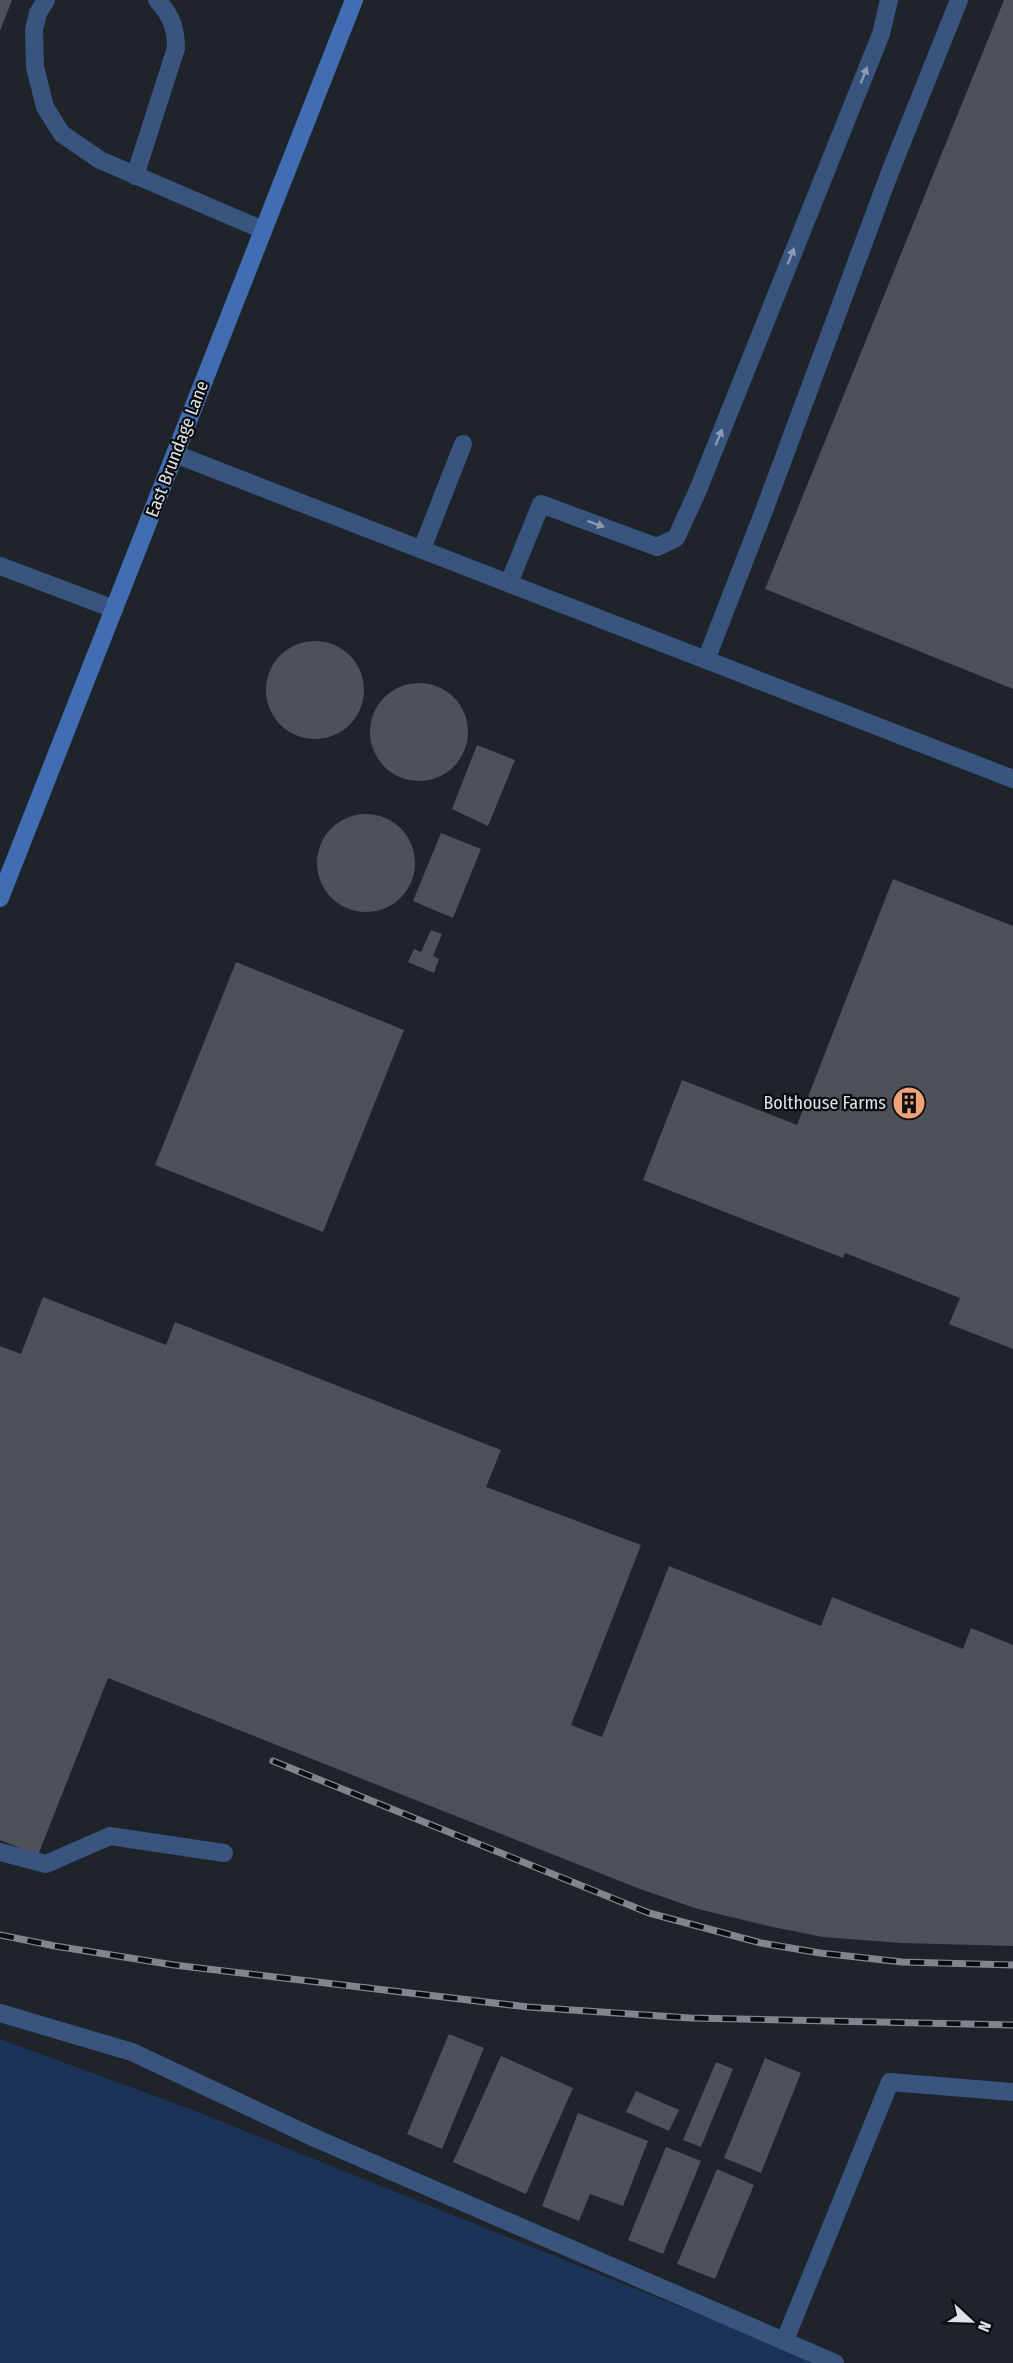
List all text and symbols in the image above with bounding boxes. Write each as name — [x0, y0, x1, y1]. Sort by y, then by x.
one-way arrow — [859, 66, 869, 84]
one-way arrow — [786, 247, 796, 265]
street label: East Brundage Lane — [141, 378, 213, 520]
one-way arrow — [714, 428, 724, 446]
one-way arrow — [587, 520, 605, 529]
building icon: Bolthouse Farms — [891, 1085, 927, 1121]
place label: Bolthouse Farms — [763, 1092, 886, 1114]
north arrow — [941, 2291, 1001, 2351]
text: N — [974, 2318, 995, 2334]

